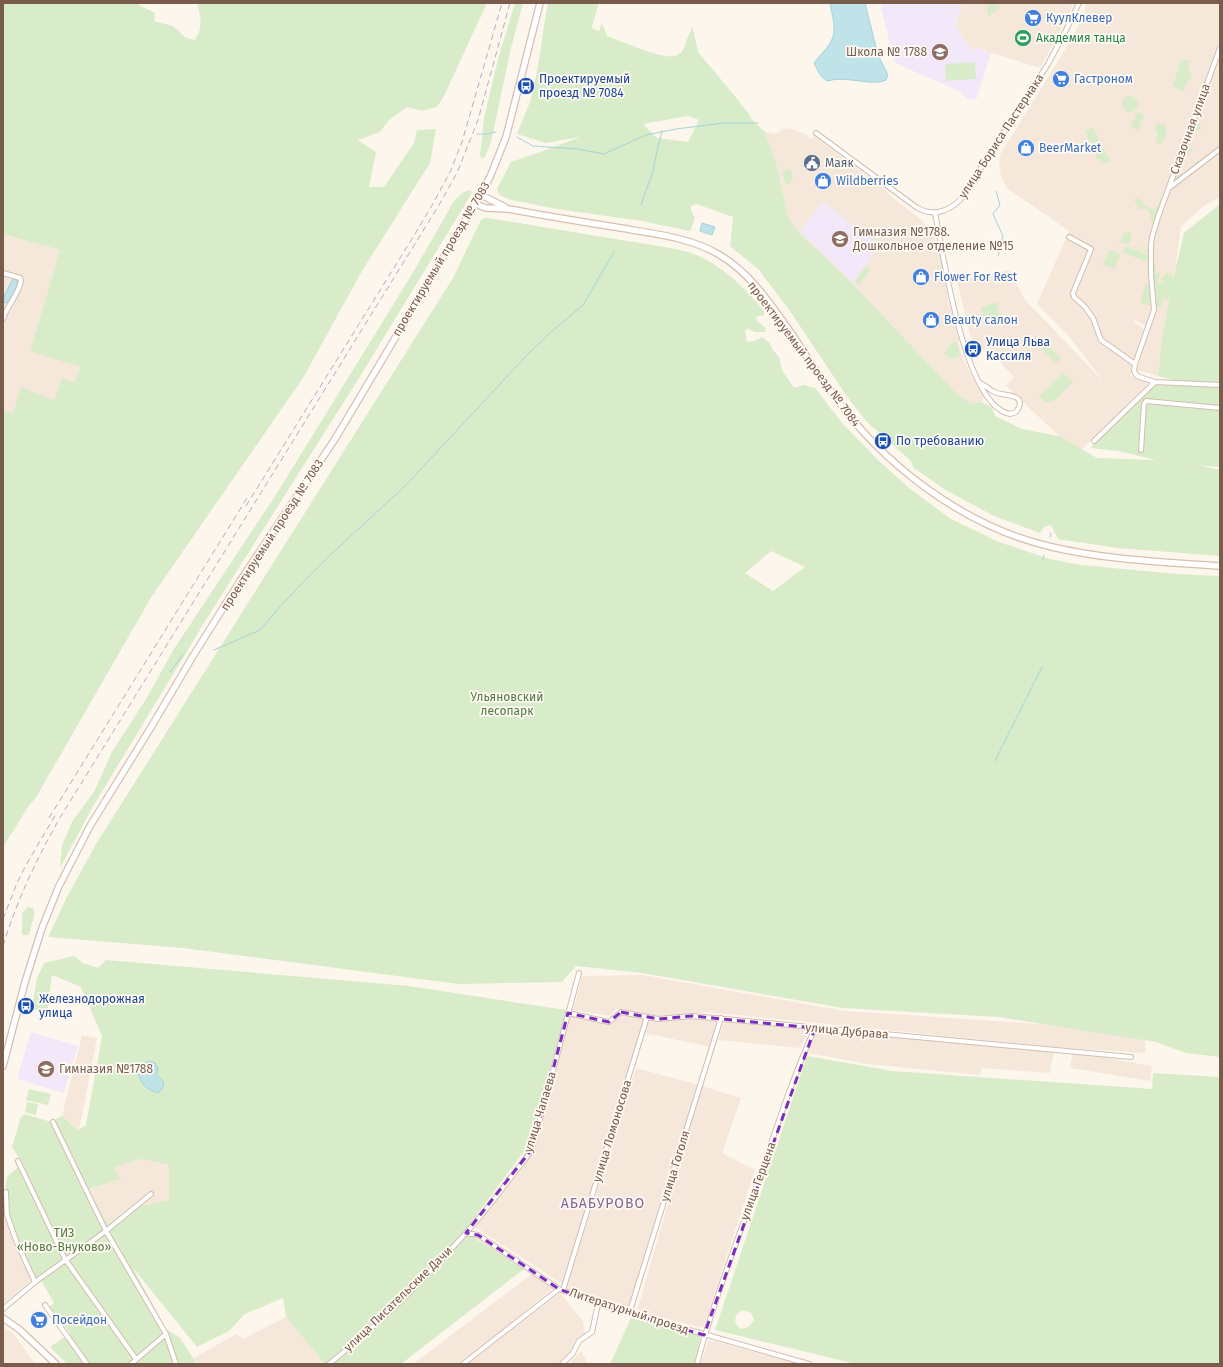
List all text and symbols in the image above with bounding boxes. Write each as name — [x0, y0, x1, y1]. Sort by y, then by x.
supermarket icon: КуулКлевер — [1023, 8, 1043, 28]
place label: КуулКлевер — [1046, 11, 1112, 25]
sports icon: Академия танца — [1013, 28, 1033, 48]
place label: Академия танца — [1036, 31, 1126, 45]
school or university icon: Школа № 1788 — [930, 42, 950, 62]
place label: Школа № 1788 — [846, 45, 927, 59]
supermarket icon: Гастроном — [1051, 69, 1071, 89]
street label: улица Бориса Пастернака — [955, 71, 1047, 201]
place label: Проектируемый проезд № 7084 — [539, 72, 630, 100]
place label: Гастроном — [1074, 72, 1133, 86]
bus stop icon: Проектируемый проезд № 7084 — [516, 76, 536, 96]
street label: Сказочная улица — [1167, 82, 1213, 176]
shop icon: BeerMarket — [1016, 138, 1036, 158]
place label: BeerMarket — [1039, 141, 1102, 155]
public building icon: Маяк — [802, 153, 822, 173]
place label: Маяк — [825, 156, 854, 170]
shop icon: Wildberries — [813, 171, 833, 191]
place label: Wildberries — [836, 174, 899, 188]
street label: проектируемый проезд № 7083 — [389, 179, 493, 339]
place label: Гимназия №1788. Дошкольное отделение №15 — [852, 225, 1014, 253]
school or university icon: Гимназия №1788. Дошкольное отделение №15 — [830, 229, 850, 249]
shop icon: Flower For Rest — [911, 267, 931, 287]
place label: Flower For Rest — [934, 270, 1018, 284]
street label: проектируемый проезд № 7084 — [745, 279, 864, 430]
shop icon: Beauty салон — [921, 310, 941, 330]
place label: Beauty салон — [944, 313, 1018, 327]
place label: Улица Льва Кассиля — [986, 335, 1050, 363]
bus stop icon: Улица Льва Кассиля — [963, 339, 983, 359]
bus stop icon: По требованию — [873, 431, 893, 451]
place label: По требованию — [896, 434, 984, 448]
street label: проектируемый проезд № 7083 — [218, 457, 326, 613]
park label: Ульяновский лесопарк — [471, 690, 543, 718]
place label: Железнодорожная улица — [39, 992, 145, 1020]
bus stop icon: Железнодорожная улица — [16, 996, 36, 1016]
street label: улица Дубрава — [805, 1020, 889, 1042]
school or university icon: Гимназия №1788 — [36, 1059, 56, 1079]
place label: Гимназия №1788 — [59, 1062, 153, 1076]
street label: улица Чапаева — [521, 1070, 559, 1154]
street label: улица Ломоносова — [590, 1078, 634, 1184]
street label: улица Гоголя — [658, 1129, 692, 1203]
street label: улица Герцена — [737, 1140, 779, 1222]
district label: АБАБУРОВО — [561, 1195, 645, 1212]
park label: ТИЗ «Ново-Внуково» — [17, 1226, 111, 1254]
street label: улица Писательские Дачи — [341, 1244, 455, 1354]
street label: Литературный проезд — [567, 1285, 691, 1337]
supermarket icon: Посейдон — [29, 1310, 49, 1330]
place label: Посейдон — [52, 1313, 107, 1327]

